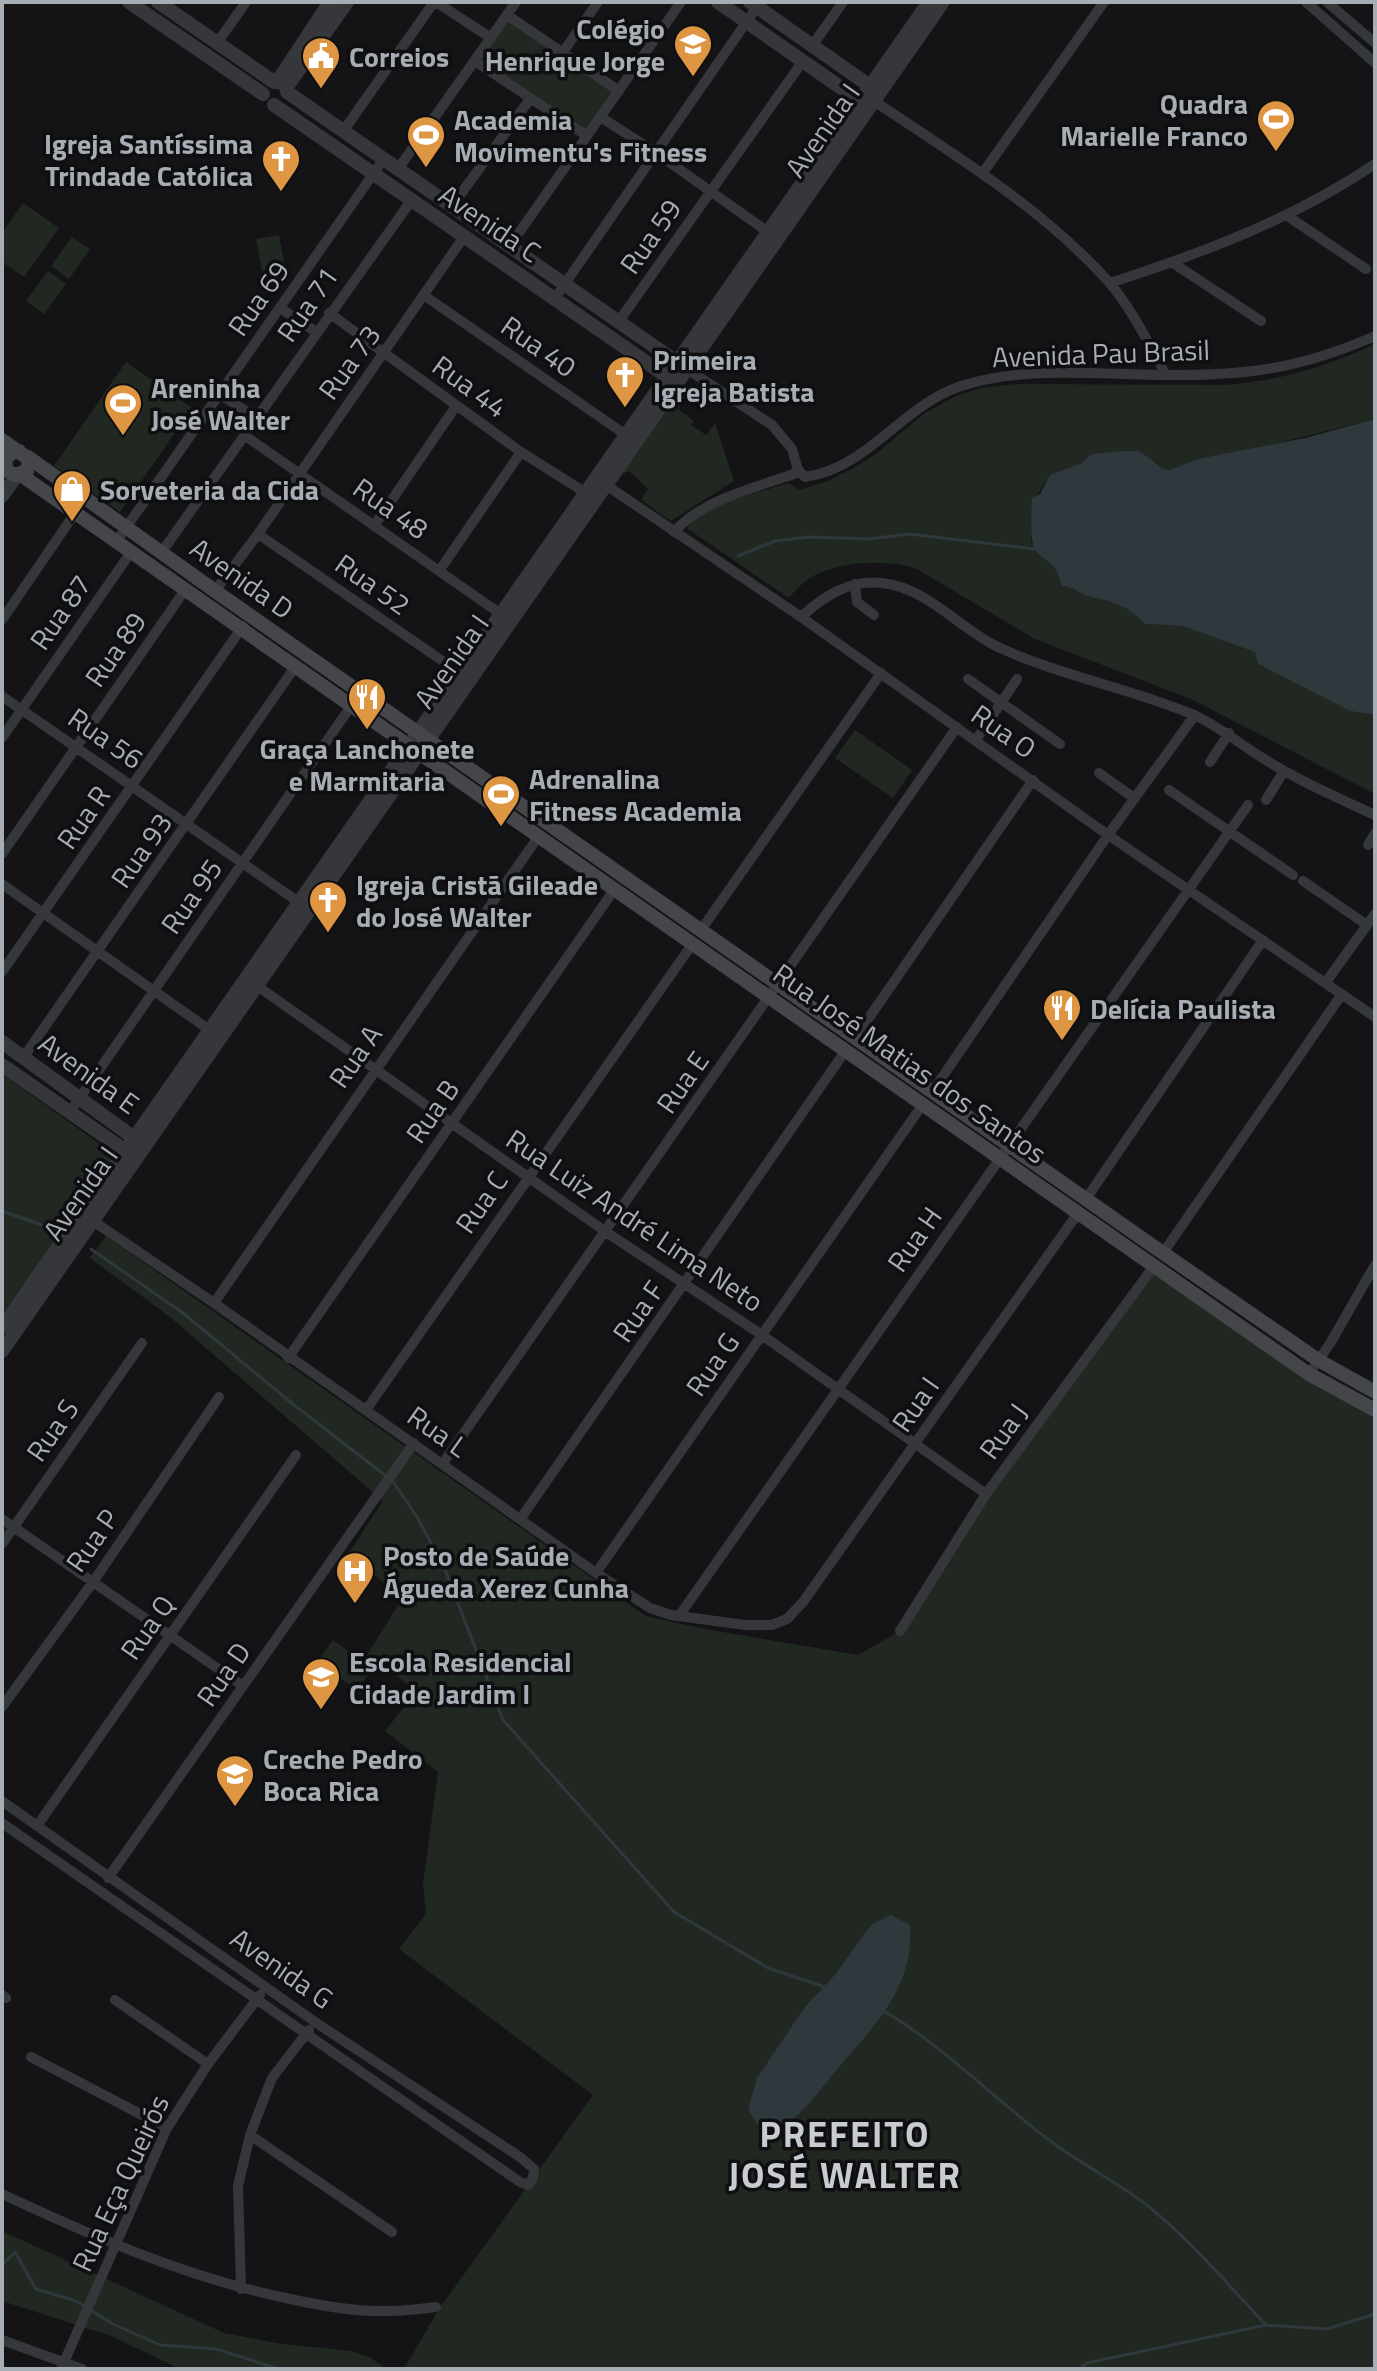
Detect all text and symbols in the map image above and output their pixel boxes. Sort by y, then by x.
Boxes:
place label: Colégio Henrique Jorge [485,7,665,82]
school or university icon: Colégio Henrique Jorge [672,23,714,78]
public building icon: Correios [300,35,342,90]
place label: Correios [349,35,449,78]
street label: Avenida I [774,74,870,186]
place label: Quadra Marielle Franco [1060,82,1248,157]
place label: Academia Movimentu's Fitness [454,98,707,173]
sports icon: Quadra Marielle Franco [1255,98,1297,153]
sports icon: Academia Movimentu's Fitness [405,114,447,169]
place label: Igreja Santíssima Trindade Católica [44,122,253,197]
church icon: Igreja Santíssima Trindade Católica [260,138,302,193]
street label: Avenida C [430,173,550,273]
street label: Rua 59 [608,189,692,283]
street label: Rua 69 [216,251,300,345]
street label: Rua 71 [265,257,349,351]
street label: Rua 40 [492,304,586,388]
street label: Rua 73 [307,316,391,408]
street label: Avenida Pau Brasil [991,328,1211,378]
place label: Primeira Igreja Batista [653,338,815,413]
street label: Rua 44 [424,344,516,428]
church icon: Primeira Igreja Batista [604,354,646,409]
place label: Areninha José Walter [151,366,290,441]
sports icon: Areninha José Walter [102,382,144,437]
street label: Rua 48 [344,466,438,550]
shop icon: Sorveteria da Cida [51,468,93,523]
place label: Sorveteria da Cida [100,468,319,511]
street label: Avenida D [181,527,303,629]
street label: Rua 52 [326,542,420,626]
street label: Rua 87 [18,565,102,659]
street label: Rua 89 [73,602,157,696]
street label: Avenida I [403,605,499,717]
restaurant icon: Graça Lanchonete e Marmitaria [346,676,388,731]
street label: Rua O [963,693,1045,769]
street label: Rua 56 [59,696,153,780]
place label: Graça Lanchonete e Marmitaria [260,727,474,802]
place label: Adrenalina Fitness Academia [529,757,742,832]
sports icon: Adrenalina Fitness Academia [480,773,522,828]
street label: Rua R [45,776,121,858]
street label: Rua 93 [99,803,183,897]
street label: Rua 95 [149,849,233,943]
place label: Igreja Cristã Gileade do José Walter [356,863,598,938]
church icon: Igreja Cristã Gileade do José Walter [307,879,349,934]
street label: Rua José Matias dos Santos [764,952,1056,1174]
restaurant icon: Delícia Paulista [1041,987,1083,1042]
place label: Delícia Paulista [1090,987,1276,1030]
street label: Rua A [318,1015,393,1097]
street label: Avenida E [30,1022,148,1124]
street label: Rua E [645,1042,719,1122]
street label: Rua B [394,1070,470,1152]
street label: Rua Luiz André Lima Neto [498,1118,772,1322]
street label: Avenida I [32,1137,128,1249]
street label: Rua C [444,1162,518,1242]
street label: Rua H [876,1198,952,1280]
street label: Rua F [601,1271,675,1351]
street label: Rua G [674,1323,750,1405]
street label: Rua I [880,1367,950,1441]
street label: Rua S [15,1390,89,1470]
street label: Rua J [968,1394,1038,1468]
street label: Rua L [399,1395,478,1468]
street label: Rua P [55,1499,129,1581]
place label: Posto de Saúde Águeda Xerez Cunha [383,1534,629,1609]
hospital icon: Posto de Saúde Águeda Xerez Cunha [334,1550,376,1605]
street label: Rua Q [109,1586,185,1668]
street label: Rua D [185,1633,261,1715]
place label: Escola Residencial Cidade Jardim I [349,1640,572,1715]
school or university icon: Escola Residencial Cidade Jardim I [300,1656,342,1711]
place label: Creche Pedro Boca Rica [263,1737,423,1812]
school or university icon: Creche Pedro Boca Rica [214,1753,256,1808]
street label: Avenida G [222,1917,342,2019]
street label: Rua Eça Queirós [60,2088,180,2278]
district label: PREFEITO JOSÉ WALTER [728,2106,962,2202]

